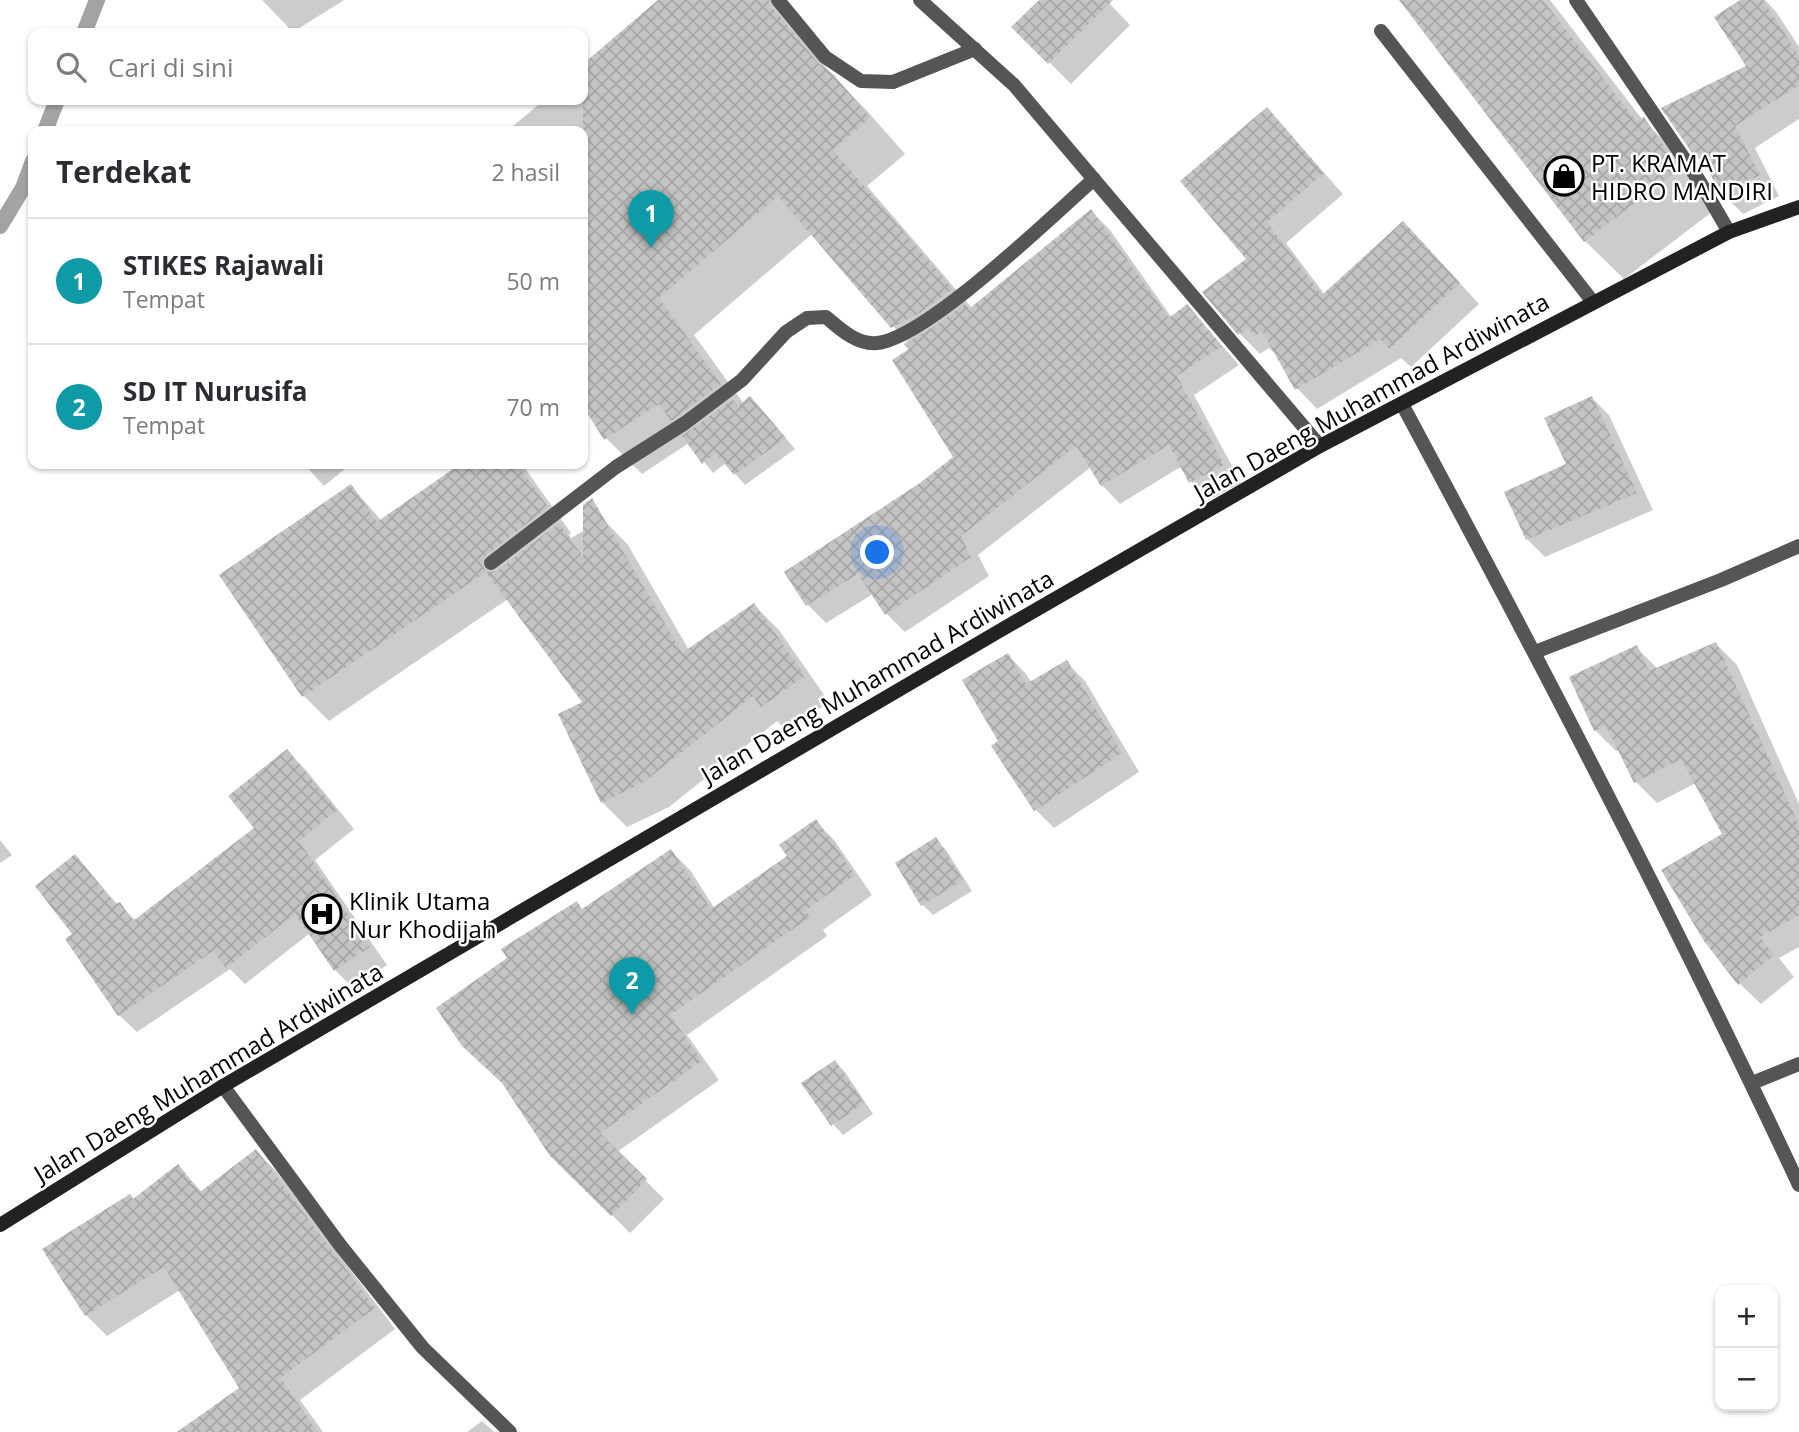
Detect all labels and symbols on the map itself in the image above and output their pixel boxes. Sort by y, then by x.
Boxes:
place label: PT. KRAMAT HIDRO MANDIRI [1591,146,1773,207]
shop icon: PT. KRAMAT HIDRO MANDIRI [1543,155,1585,197]
pin: 1 [628,190,674,248]
street label: Jalan Daeng Muhammad Ardiwinata [1186,284,1555,509]
your location [860,535,894,569]
street label: Jalan Daeng Muhammad Ardiwinata [693,561,1059,792]
place label: Klinik Utama Nur Khodijah [349,884,497,945]
hospital icon: Klinik Utama Nur Khodijah [301,893,343,935]
street label: Jalan Daeng Muhammad Ardiwinata [26,954,389,1191]
pin: 2 [609,957,655,1015]

